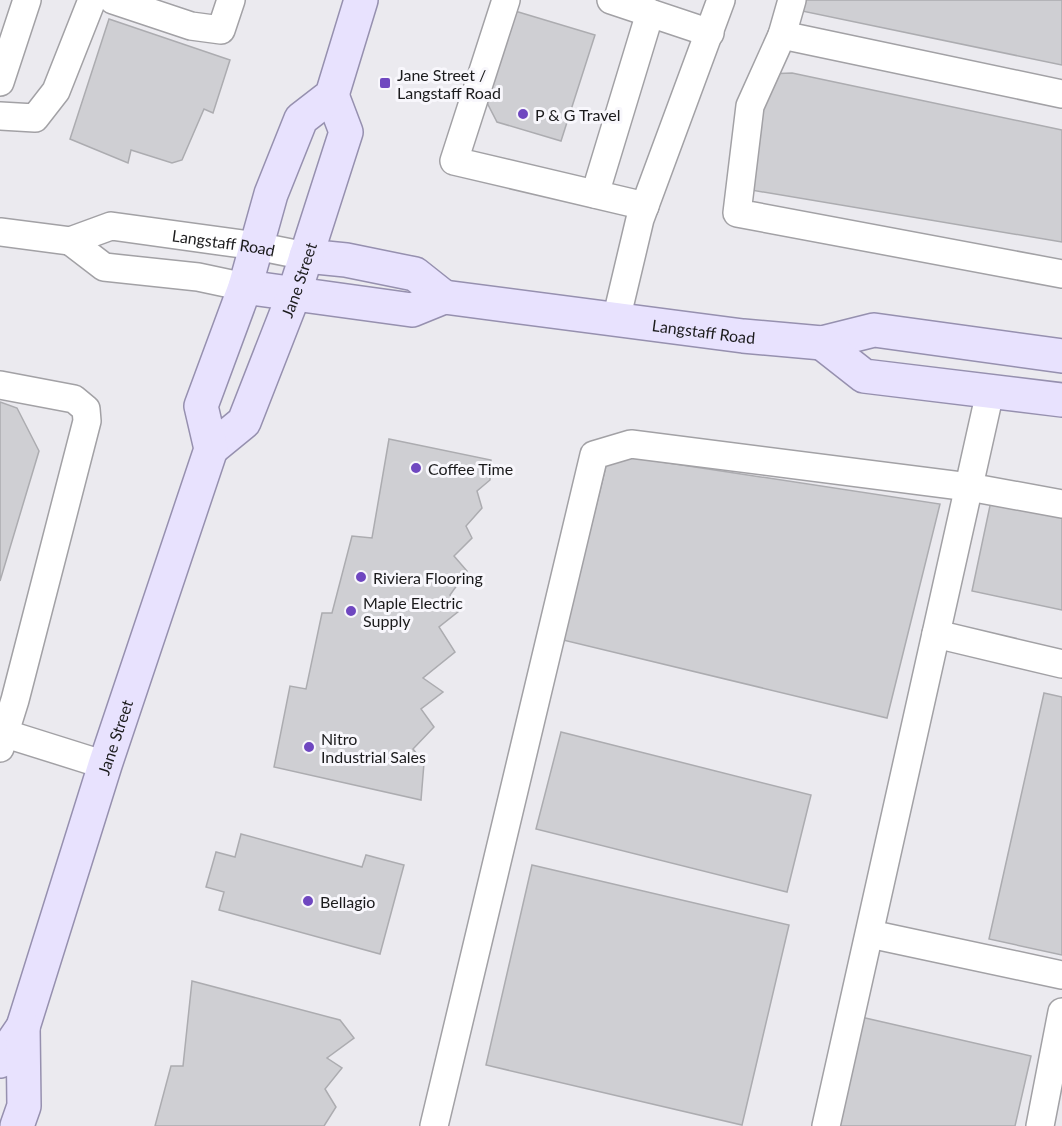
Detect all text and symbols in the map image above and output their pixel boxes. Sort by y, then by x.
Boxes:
place label: Jane Street / Langstaff Road [397,65,501,102]
marker: Jane Street / Langstaff Road [378,76,392,90]
place label: P & G Travel [535,105,620,124]
marker: P & G Travel [516,107,530,121]
street label: Langstaff Road [171,225,277,259]
street label: Jane Street [276,239,320,320]
street label: Langstaff Road [651,315,756,347]
place label: Coffee Time [428,459,513,478]
marker: Coffee Time [409,461,423,475]
place label: Riviera Flooring [373,568,483,587]
marker: Riviera Flooring [354,570,368,584]
place label: Maple Electric Supply [363,593,463,630]
marker: Maple Electric Supply [344,604,358,618]
street label: Jane Street [93,697,136,777]
place label: Nitro Industrial Sales [321,729,426,766]
marker: Nitro Industrial Sales [302,740,316,754]
place label: Bellagio [320,892,375,911]
marker: Bellagio [301,894,315,908]

